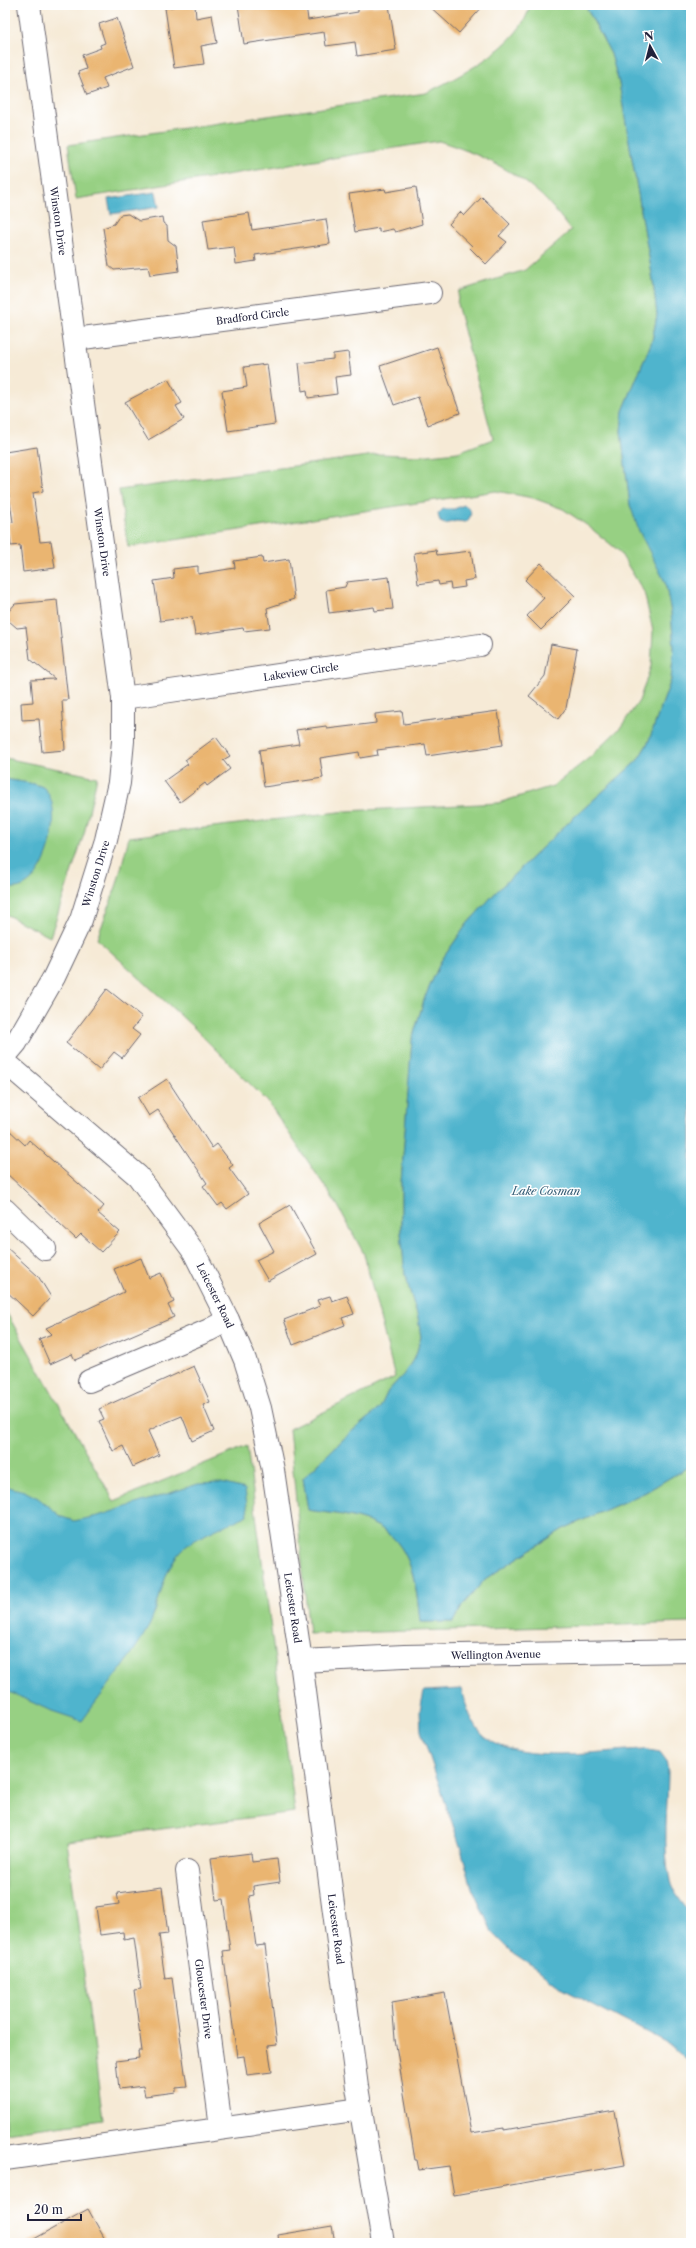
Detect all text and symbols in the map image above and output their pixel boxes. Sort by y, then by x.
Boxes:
north arrow [630,26,670,66]
text: N [643,28,655,44]
street label: Winston Drive [47,185,69,257]
street label: Bradford Circle [215,305,290,327]
street label: Winston Drive [91,506,113,578]
street label: Lakeview Circle [263,660,340,684]
street label: Winston Drive [79,838,112,909]
water label: Lake Cosman [511,1184,580,1198]
street label: Leicester Road [194,1261,237,1330]
street label: Leicester Road [282,1572,305,1644]
street label: Wellington Avenue [450,1647,541,1662]
street label: Leicester Road [325,1893,347,1965]
street label: Gloucester Drive [192,1958,216,2040]
scale bar [28,2196,81,2222]
text: 20 m [34,2202,63,2217]

